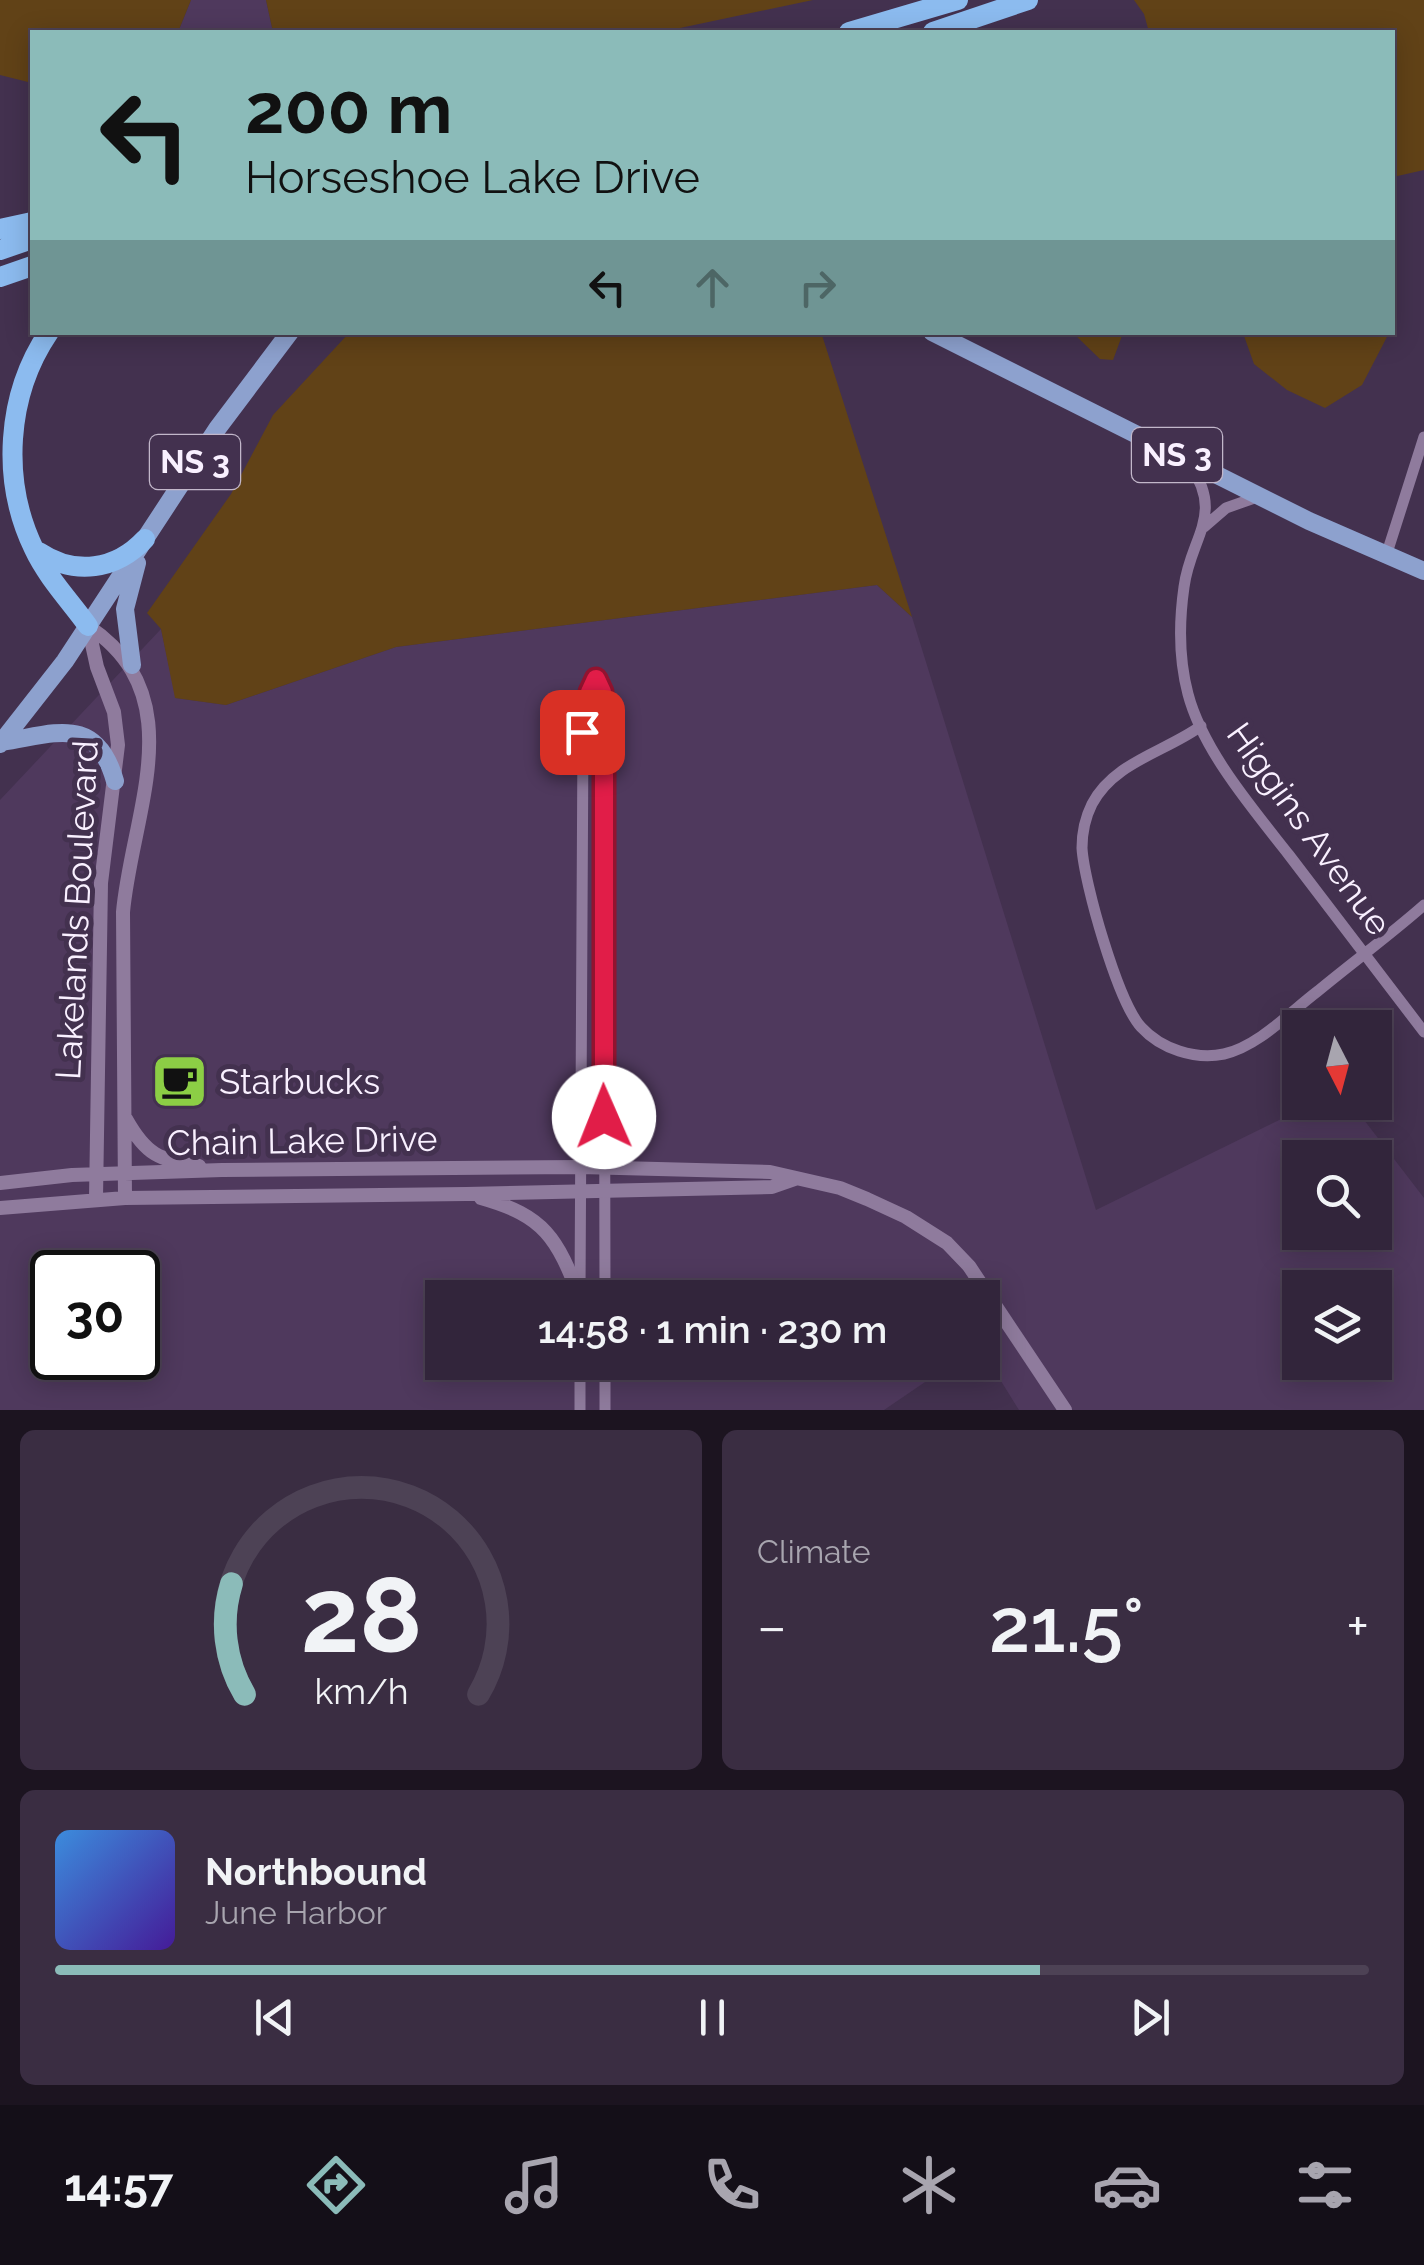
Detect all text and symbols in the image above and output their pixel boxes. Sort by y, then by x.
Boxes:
text: 200 m [245,67,452,149]
icon: left [80,70,210,200]
text: Horseshoe Lake Drive [245,151,700,204]
icon: left [580,260,635,315]
icon: ahead [685,260,740,315]
icon: right [790,260,845,315]
road number: NS 3 [1132,428,1222,482]
road number: NS 3 [150,435,240,489]
pin [540,690,625,775]
icon: arrive [555,705,610,760]
street label: Higgins Avenue [1219,715,1400,943]
street label: Lakelands Boulevard [47,739,106,1081]
north arrow [1282,1010,1392,1120]
map controls [1282,1010,1392,1380]
cafe icon: Starbucks [150,1052,210,1112]
place label: Starbucks [219,1061,380,1102]
position arrow [552,1065,656,1169]
street label: Chain Lake Drive [166,1118,438,1163]
button: search [1282,1140,1392,1250]
speed limit sign: 30 [30,1250,160,1380]
button: layers [1282,1270,1392,1380]
text: 14:58 · 1 min · 230 m [538,1307,887,1352]
text: Climate [757,1533,871,1570]
text: 28 [300,1554,422,1676]
text: 21.5° [989,1581,1144,1670]
text: − [757,1594,787,1659]
text: + [1346,1594,1369,1659]
text: km/h [314,1670,408,1712]
text: Northbound [205,1849,427,1894]
text: June Harbor [205,1894,387,1931]
icon: previous [247,1990,302,2045]
icon: pause [685,1990,740,2045]
icon: next [1123,1990,1178,2045]
icon: directions [301,2150,371,2220]
icon: music [499,2150,569,2220]
icon: phone [697,2150,767,2220]
icon: climate [894,2150,964,2220]
icon: car [1092,2150,1162,2220]
icon: filters [1290,2150,1360,2220]
text: 14:57 [64,2159,173,2212]

